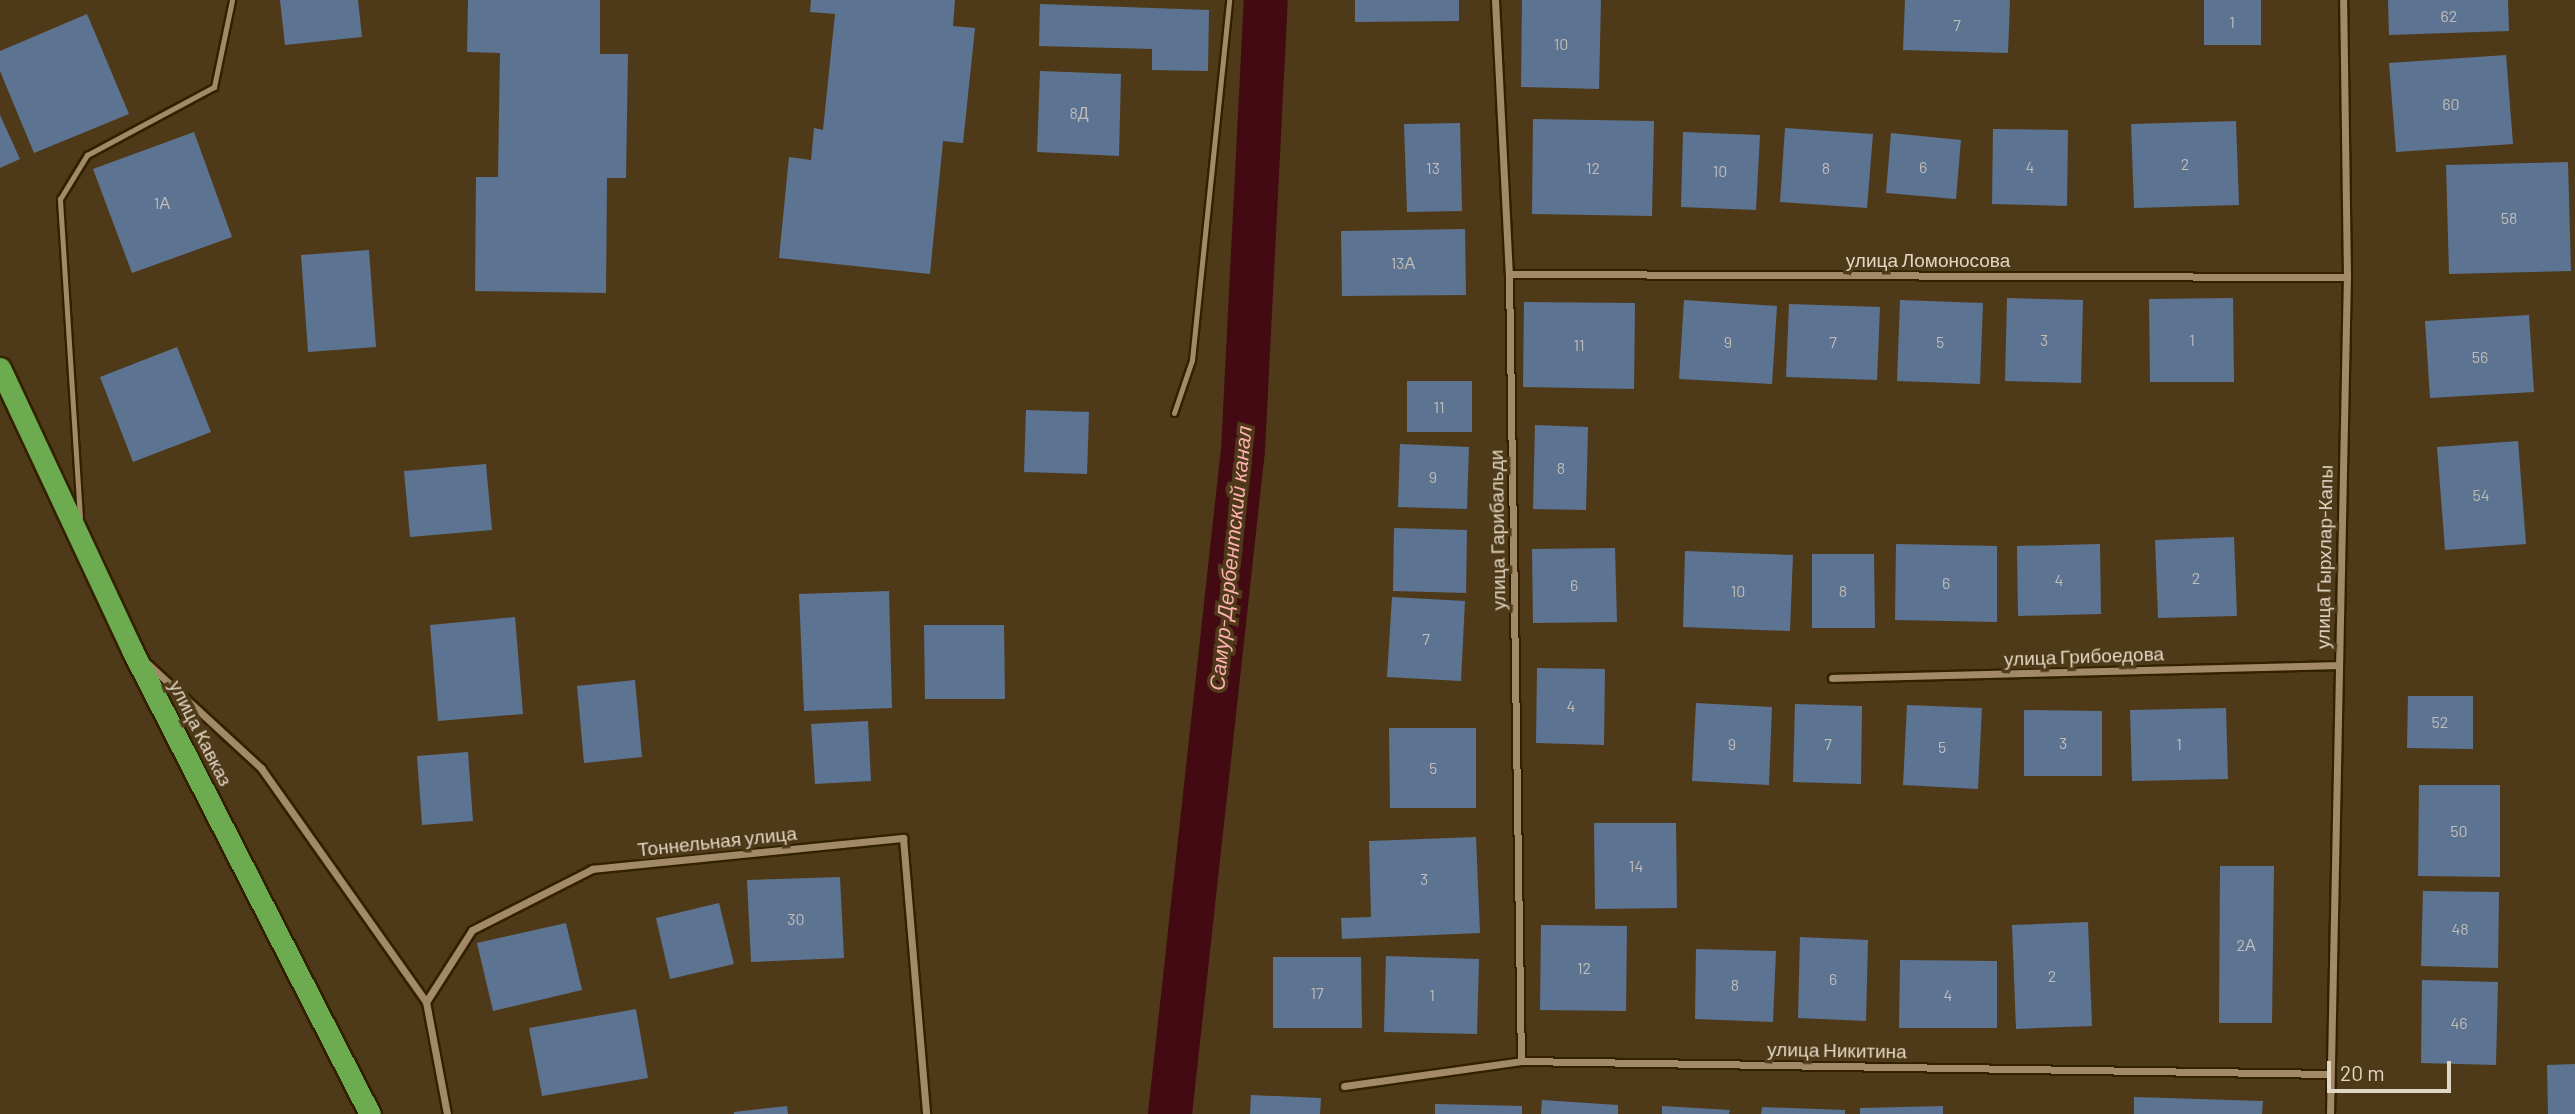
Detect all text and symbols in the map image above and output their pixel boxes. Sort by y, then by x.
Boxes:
house number: 62 [2441,6,2457,26]
house number: 1 [2229,12,2235,32]
house number: 7 [1953,15,1961,35]
house number: 10 [1554,34,1568,54]
house number: 60 [2442,94,2460,114]
house number: 8Д [1069,103,1089,123]
house number: 2 [2181,154,2189,174]
house number: 6 [1919,157,1927,177]
house number: 4 [2026,157,2034,177]
house number: 13 [1426,158,1440,178]
house number: 12 [1586,158,1600,178]
house number: 8 [1822,158,1830,178]
house number: 10 [1713,161,1727,181]
house number: 1А [154,193,170,213]
house number: 58 [2501,208,2517,228]
street label: улица Ломоносова [1846,249,2010,271]
house number: 13А [1391,253,1415,273]
house number: 3 [2040,330,2048,350]
house number: 1 [2189,330,2195,350]
house number: 9 [1724,332,1732,352]
house number: 7 [1829,332,1837,352]
house number: 5 [1936,332,1944,352]
house number: 11 [1573,335,1585,355]
house number: 56 [2472,347,2488,367]
house number: 11 [1433,397,1445,417]
water label: Самур-Дербентский канал [1204,424,1256,692]
street label: улица Гарибальди [1484,449,1510,611]
house number: 8 [1557,458,1565,478]
street label: улица Гырхлар-Капы [2311,465,2337,649]
house number: 9 [1429,467,1437,487]
house number: 54 [2472,485,2490,505]
house number: 2 [2192,568,2200,588]
house number: 4 [2055,570,2063,590]
house number: 6 [1942,573,1950,593]
house number: 6 [1570,575,1578,595]
house number: 10 [1731,581,1745,601]
house number: 8 [1839,581,1847,601]
house number: 7 [1422,629,1430,649]
street label: улица Грибоедова [2004,642,2164,670]
street label: улица Кавказ [165,676,237,790]
house number: 4 [1567,696,1575,716]
house number: 52 [2432,712,2448,732]
house number: 3 [2059,733,2067,753]
house number: 9 [1728,734,1736,754]
house number: 7 [1824,734,1832,754]
house number: 1 [2176,734,2182,754]
house number: 5 [1938,737,1946,757]
house number: 5 [1429,758,1437,778]
street label: Тоннельная улица [636,821,798,861]
house number: 50 [2450,821,2468,841]
house number: 14 [1629,856,1643,876]
house number: 3 [1420,869,1428,889]
house number: 30 [787,909,805,929]
house number: 48 [2451,919,2469,939]
house number: 2А [2236,935,2256,955]
house number: 12 [1577,958,1591,978]
house number: 2 [2048,966,2056,986]
house number: 6 [1829,969,1837,989]
house number: 8 [1731,975,1739,995]
house number: 17 [1310,983,1324,1003]
house number: 1 [1429,985,1435,1005]
house number: 4 [1944,985,1952,1005]
house number: 46 [2450,1013,2468,1033]
street label: улица Никитина [1767,1037,1907,1063]
scale bar [2330,1048,2454,1092]
text: 20 m [2340,1060,2385,1085]

